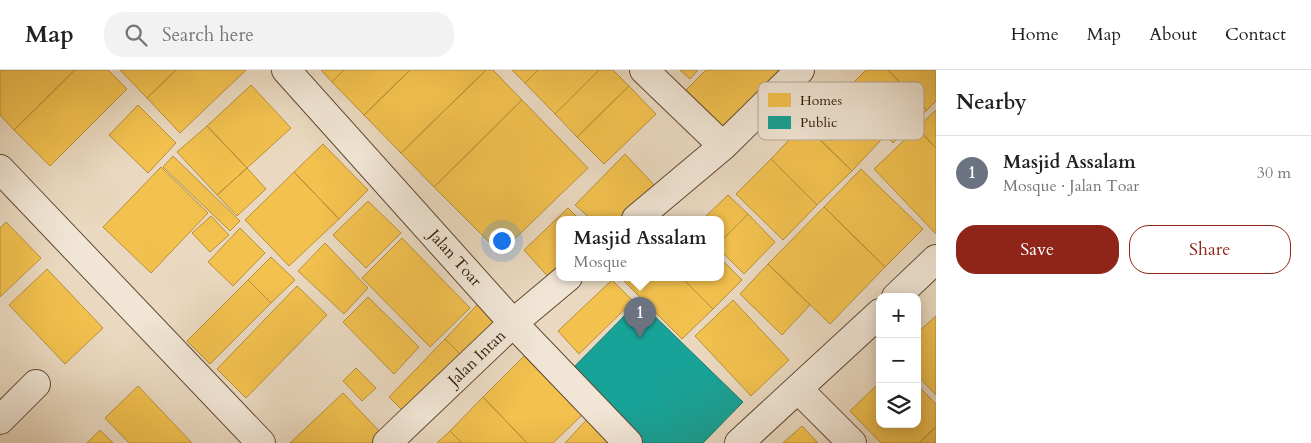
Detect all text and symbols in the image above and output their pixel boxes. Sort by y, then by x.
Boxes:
search box [104,12,454,57]
text: Map [25,18,74,51]
icon: search [122,21,150,49]
text: Search here [162,22,254,48]
text: Home [1011,22,1059,47]
text: Map [1087,22,1121,47]
text: About [1149,22,1197,47]
text: Contact [1225,22,1286,47]
legend [758,82,924,140]
text: Nearby [956,88,1027,117]
text: Homes [800,91,842,110]
text: Public [800,113,837,132]
text: Masjid Assalam [1003,149,1136,175]
text: 1 [968,162,976,184]
text: 30 m [1257,162,1291,184]
text: Mosque · Jalan Toar [1003,175,1139,197]
popup [556,216,724,281]
street label: Jalan Toar [422,223,487,291]
text: Masjid Assalam [574,225,706,251]
button: Save [956,225,1119,274]
button: Share [1129,225,1291,274]
your location [489,228,515,254]
text: Mosque [574,251,627,273]
map controls [876,293,921,428]
button: + [876,293,921,338]
pin: 1 [624,297,656,338]
street label: Jalan Intan [442,325,511,392]
button: − [876,338,921,383]
button: layers [876,383,921,428]

